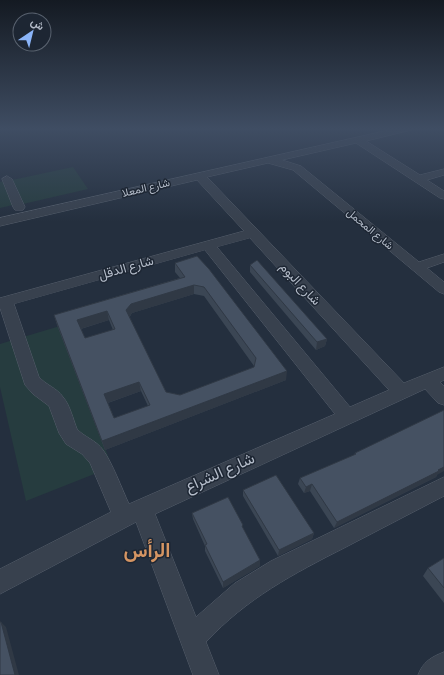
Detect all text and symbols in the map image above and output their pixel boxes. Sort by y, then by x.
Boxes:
north arrow [12,12,52,52]
text: ش [28,15,47,33]
street label: شارع المعلا [121,176,172,201]
street label: شارع المحمل [343,206,396,253]
street label: شارع الدقل [97,253,156,284]
street label: شارع البوم [275,259,324,310]
street label: شارع الشراع [182,449,258,498]
district label: الرأس [124,539,170,563]

